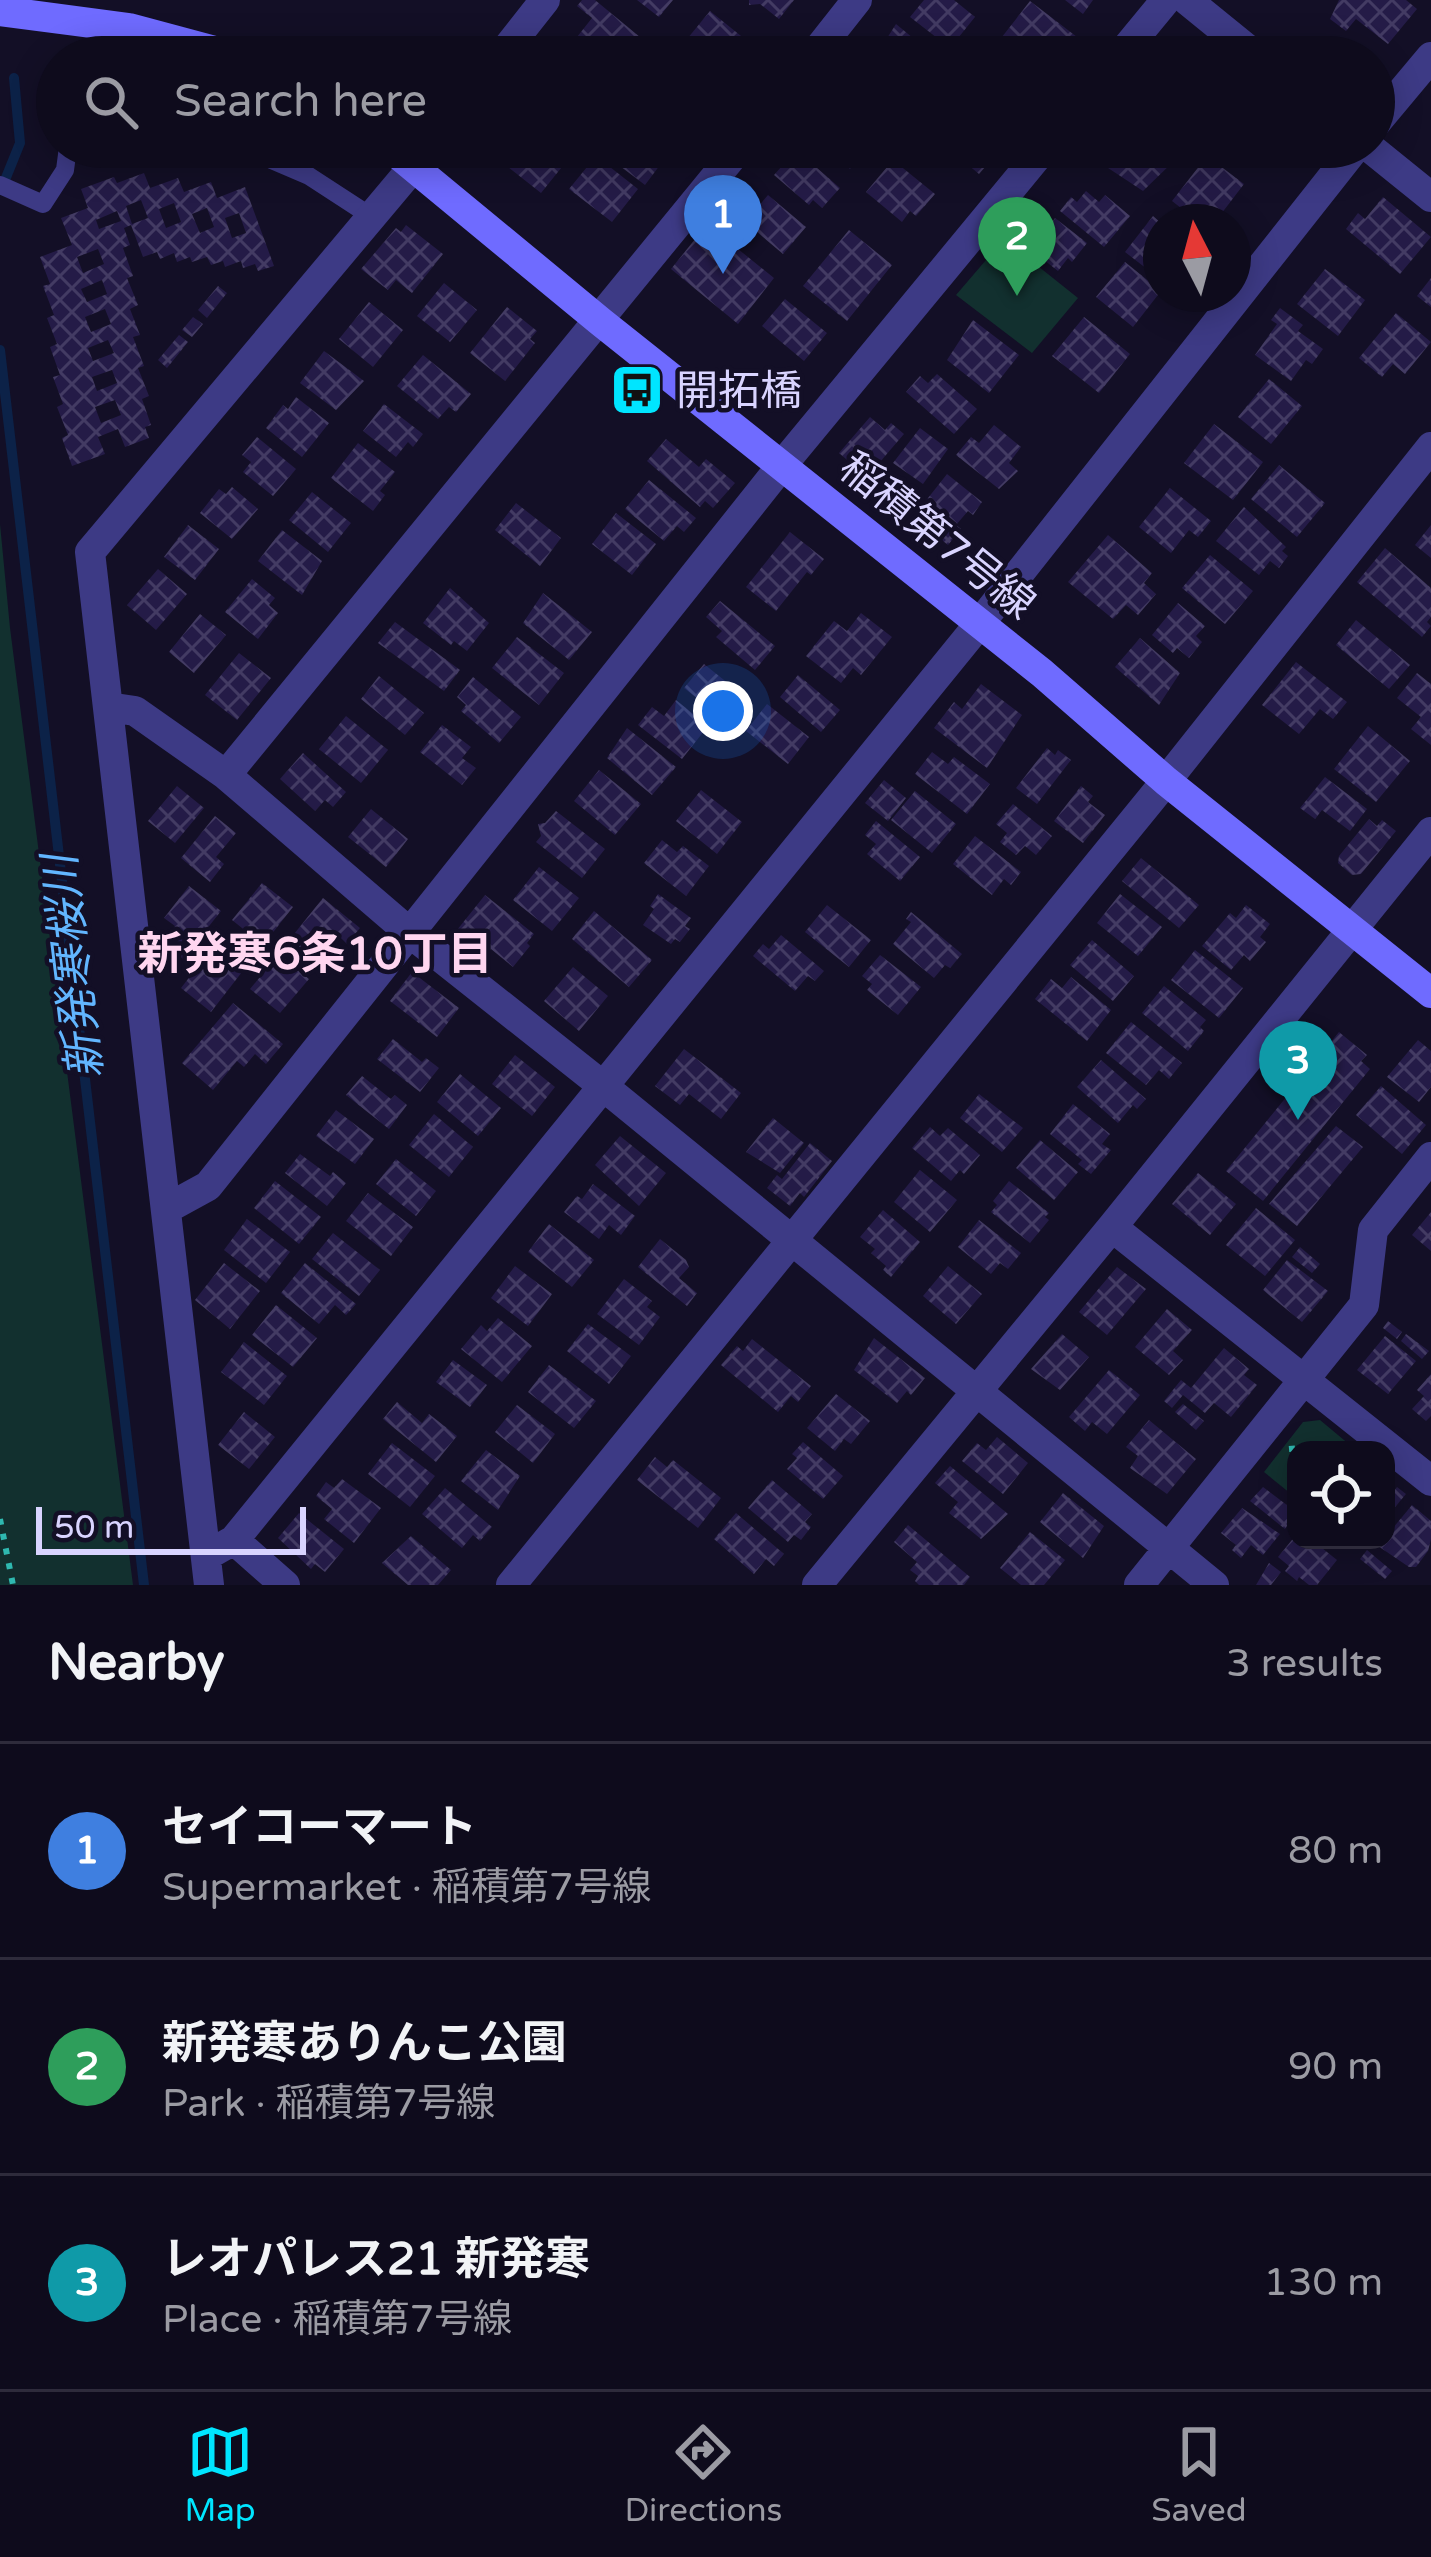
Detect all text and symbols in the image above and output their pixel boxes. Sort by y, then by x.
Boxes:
search box [36,36,1395,168]
icon: search [78,69,144,135]
text: Search here [174,75,427,129]
pin: 1 [684,175,762,274]
pin: 2 [978,197,1056,296]
north arrow [1143,204,1251,312]
bus stop icon: 開拓橋 [609,362,665,418]
place label: 開拓橋 [676,366,802,417]
street label: 稲積第7号線 [829,442,1045,630]
your location [693,681,753,741]
water label: 新発寒桜川 [33,848,114,1082]
district label: 新発寒6条10丁目 [138,928,492,982]
pin: 3 [1259,1021,1337,1120]
map controls [1287,1441,1395,1549]
button: locate [1287,1441,1395,1549]
scale bar [36,1501,306,1554]
text: 50 m [54,1508,134,1547]
text: Nearby [48,1632,225,1694]
text: 3 results [1226,1640,1383,1687]
text: セイコーマート [162,1801,477,1855]
text: 1 [75,1827,99,1874]
text: 80 m [1288,1827,1383,1874]
text: Supermarket · 稲積第7号線 [162,1864,652,1911]
text: 新発寒ありんこ公園 [162,2017,567,2071]
text: 2 [75,2043,99,2090]
text: 90 m [1288,2043,1383,2090]
text: Park · 稲積第7号線 [162,2080,495,2127]
text: レオパレス21 新発寒 [162,2233,590,2287]
text: 3 [75,2259,99,2306]
text: 130 m [1264,2259,1383,2306]
text: Place · 稲積第7号線 [162,2296,512,2343]
tab: Map [184,2419,256,2530]
tab: Directions [624,2419,782,2530]
tab: Saved [1151,2419,1247,2530]

